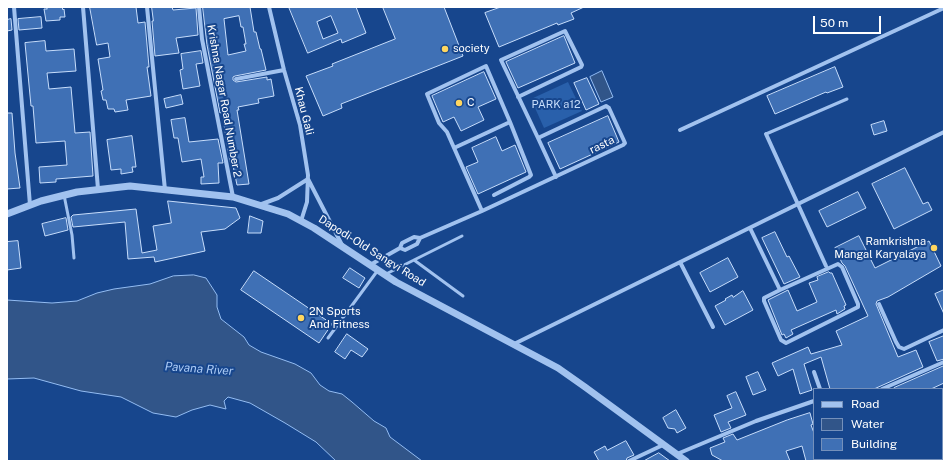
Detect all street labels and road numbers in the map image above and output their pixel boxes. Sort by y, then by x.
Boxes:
street label: Krishna Nagar Road Number 2 [204,24,244,178]
street label: Khau Gali [292,86,316,136]
street label: rasta [587,133,617,157]
street label: Dapodi-Old Sangvi Road [316,213,428,289]

